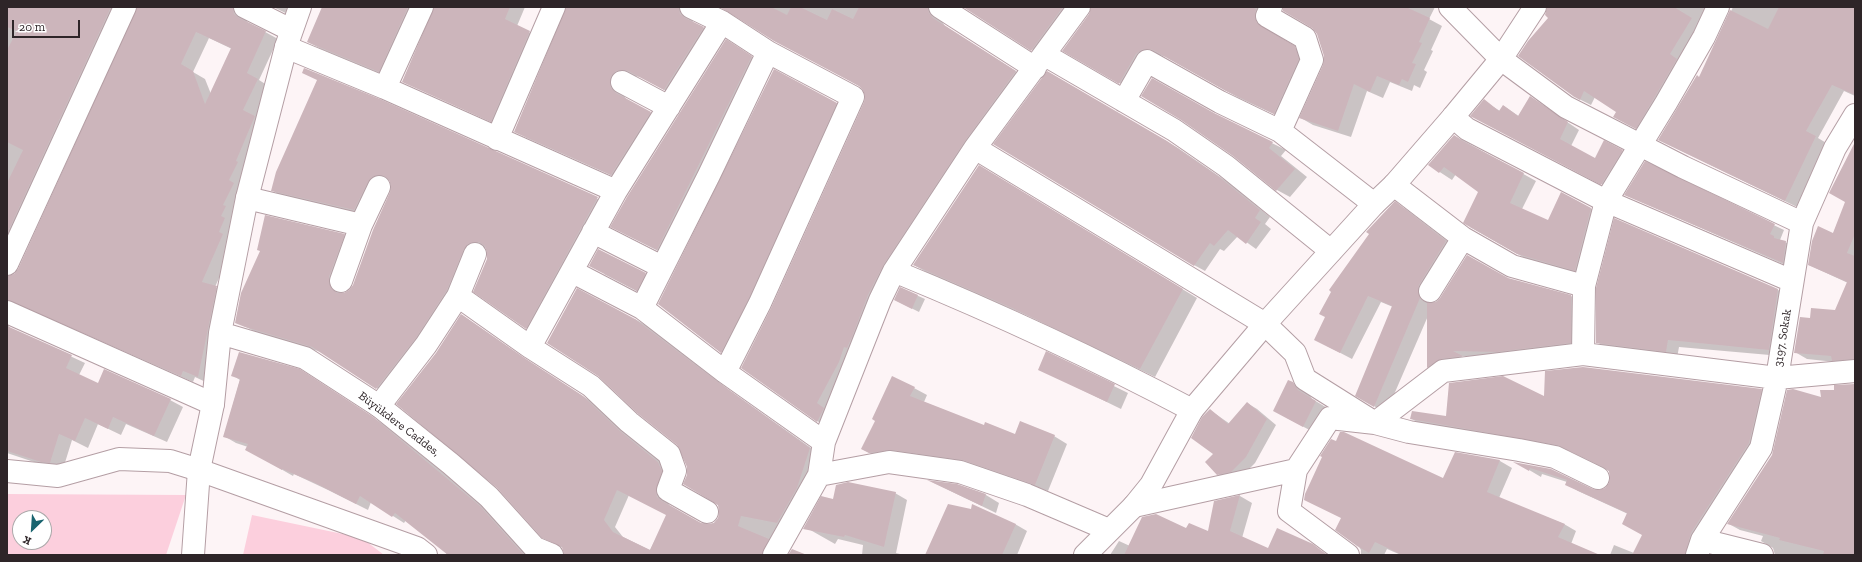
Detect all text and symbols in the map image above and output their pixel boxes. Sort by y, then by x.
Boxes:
scale bar [14,12,82,38]
text: 20 m [19,20,45,34]
street label: 3197. Sokak [1771,308,1795,368]
street label: Büyükdere Caddes, [355,389,443,459]
north arrow [12,510,52,550]
text: K [21,533,33,548]

